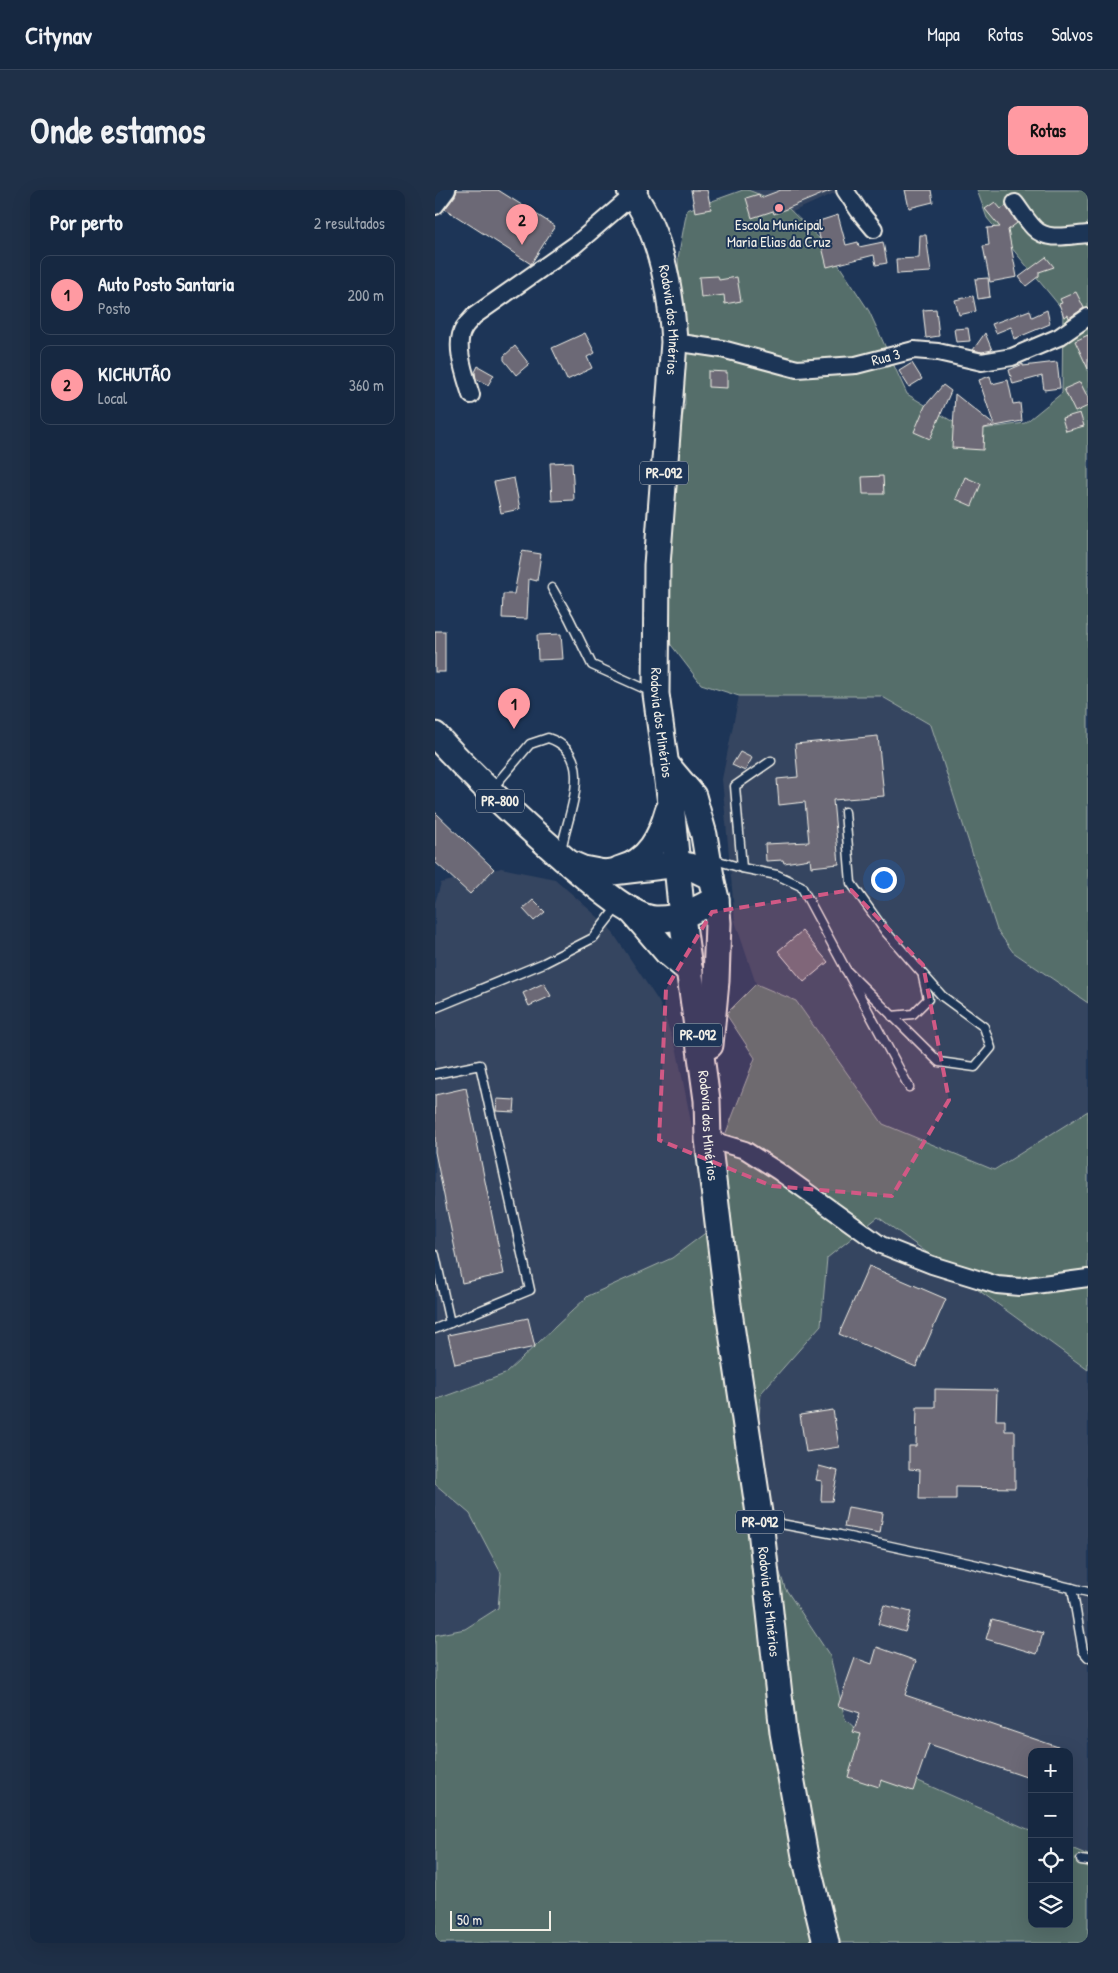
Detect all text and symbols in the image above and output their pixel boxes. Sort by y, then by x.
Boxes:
text: Citynav [25,19,92,51]
text: Mapa [927,22,960,47]
text: Rotas [988,22,1024,47]
text: Salvos [1052,22,1093,47]
button: Rotas [1008,106,1088,155]
text: Onde estamos [30,107,205,154]
marker: Escola Municipal Maria Elias da Cruz [773,202,785,214]
pin: 2 [506,204,538,245]
text: Por perto [50,208,123,237]
text: 2 resultados [314,212,385,234]
place label: Escola Municipal Maria Elias da Cruz [727,214,832,252]
street label: Rodovia dos Minérios [654,263,685,376]
text: Auto Posto Santaria [98,271,234,297]
text: 1 [64,284,70,306]
text: 200 m [348,284,384,306]
text: Posto [98,297,130,319]
street label: Rua 3 [869,343,903,371]
text: KICHUTÃO [98,361,171,387]
text: 2 [63,374,71,396]
text: 360 m [349,374,384,396]
text: Local [98,387,127,409]
road number: PR-092 [640,462,688,484]
street label: Rodovia dos Minérios [646,668,678,779]
pin: 1 [498,688,530,729]
road number: PR-800 [476,790,524,812]
your location [871,867,897,893]
road number: PR-092 [674,1024,722,1046]
street label: Rodovia dos Minérios [693,1069,724,1182]
road number: PR-092 [736,1510,784,1534]
street label: Rodovia dos Minérios [753,1545,786,1658]
map controls [1028,1748,1073,1928]
button: + [1028,1748,1073,1793]
button: − [1028,1793,1073,1838]
button: locate [1028,1838,1073,1883]
button: layers [1028,1883,1073,1928]
scale bar [450,1908,551,1931]
text: 50 m [457,1910,482,1929]

